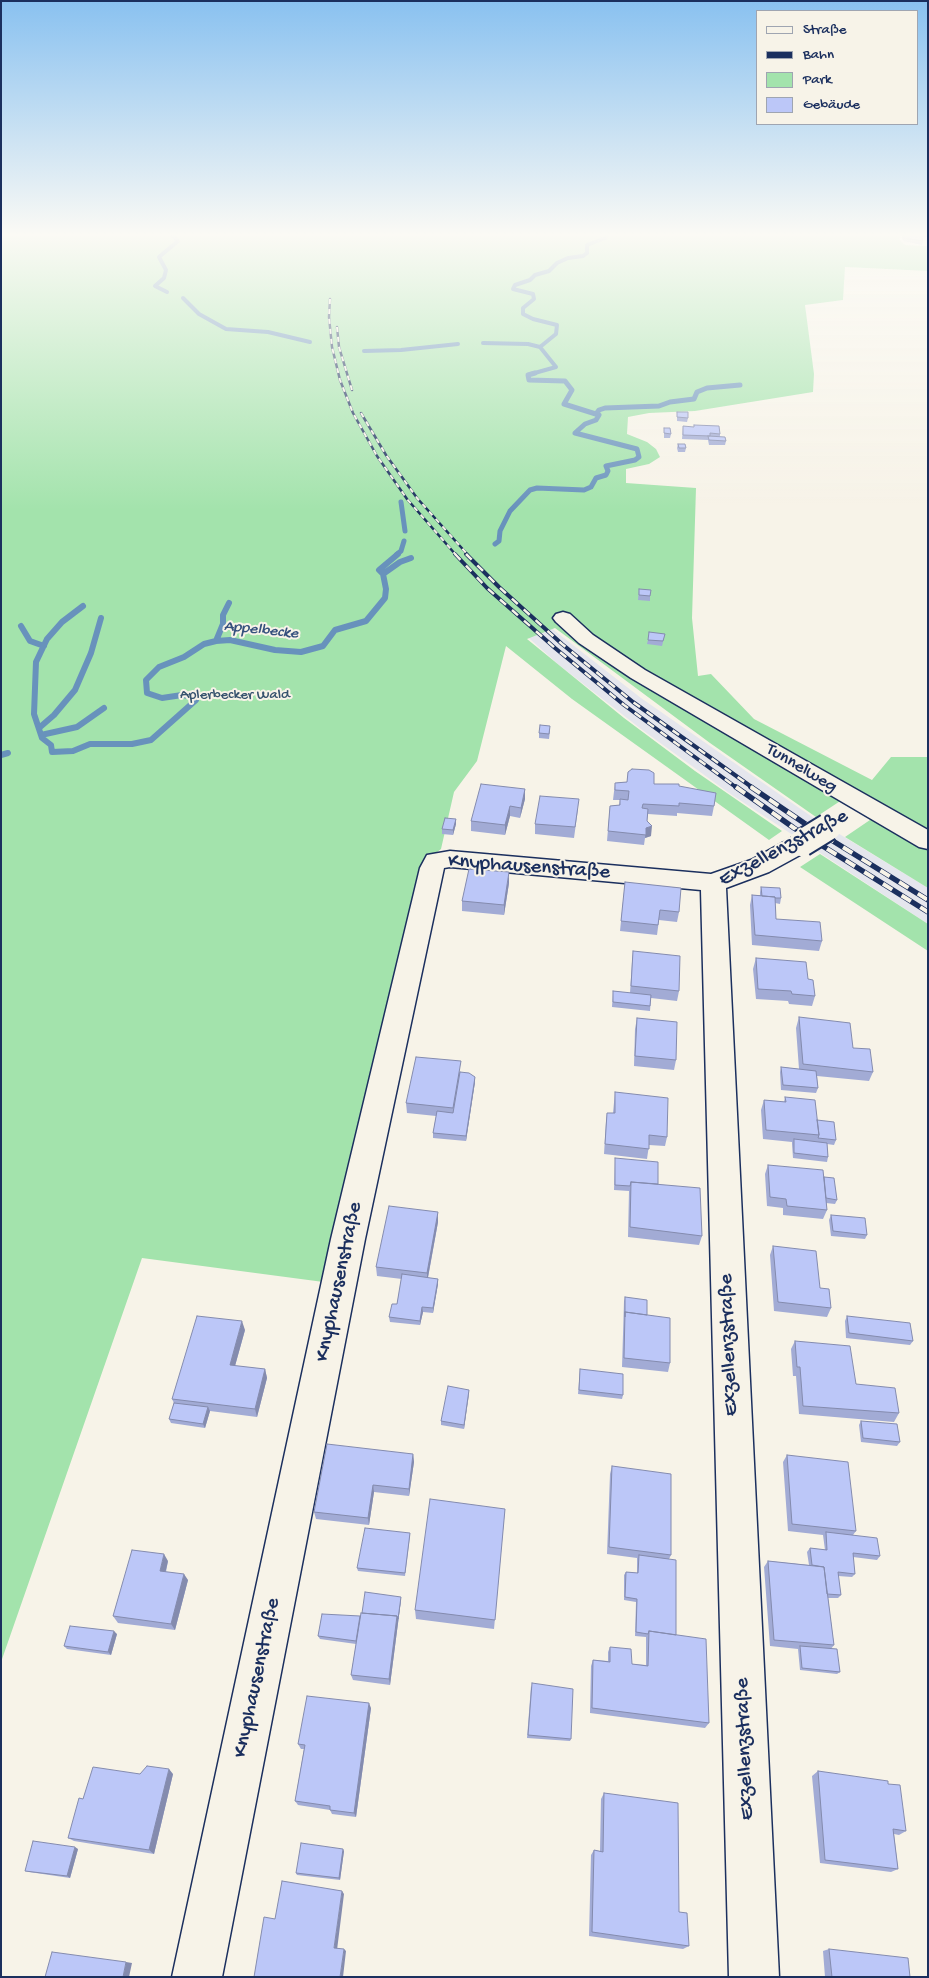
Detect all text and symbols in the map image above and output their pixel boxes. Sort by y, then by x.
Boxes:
legend [756,10,919,125]
text: Straße [803,21,847,39]
text: Bahn [803,46,834,64]
text: Park [803,71,832,89]
text: Gebäude [803,96,860,114]
water label: Appelbecke [223,618,299,644]
park label: Aplerbecker Wald [180,687,290,705]
street label: Tunnelweg [761,739,841,799]
street label: Exzellenzstraße [715,804,853,894]
street label: Knyphausenstraße [447,850,611,886]
street label: Knyphausenstraße [311,1200,369,1364]
street label: Exzellenzstraße [715,1273,745,1417]
street label: Knyphausenstraße [229,1596,287,1760]
street label: Exzellenzstraße [731,1677,761,1821]

